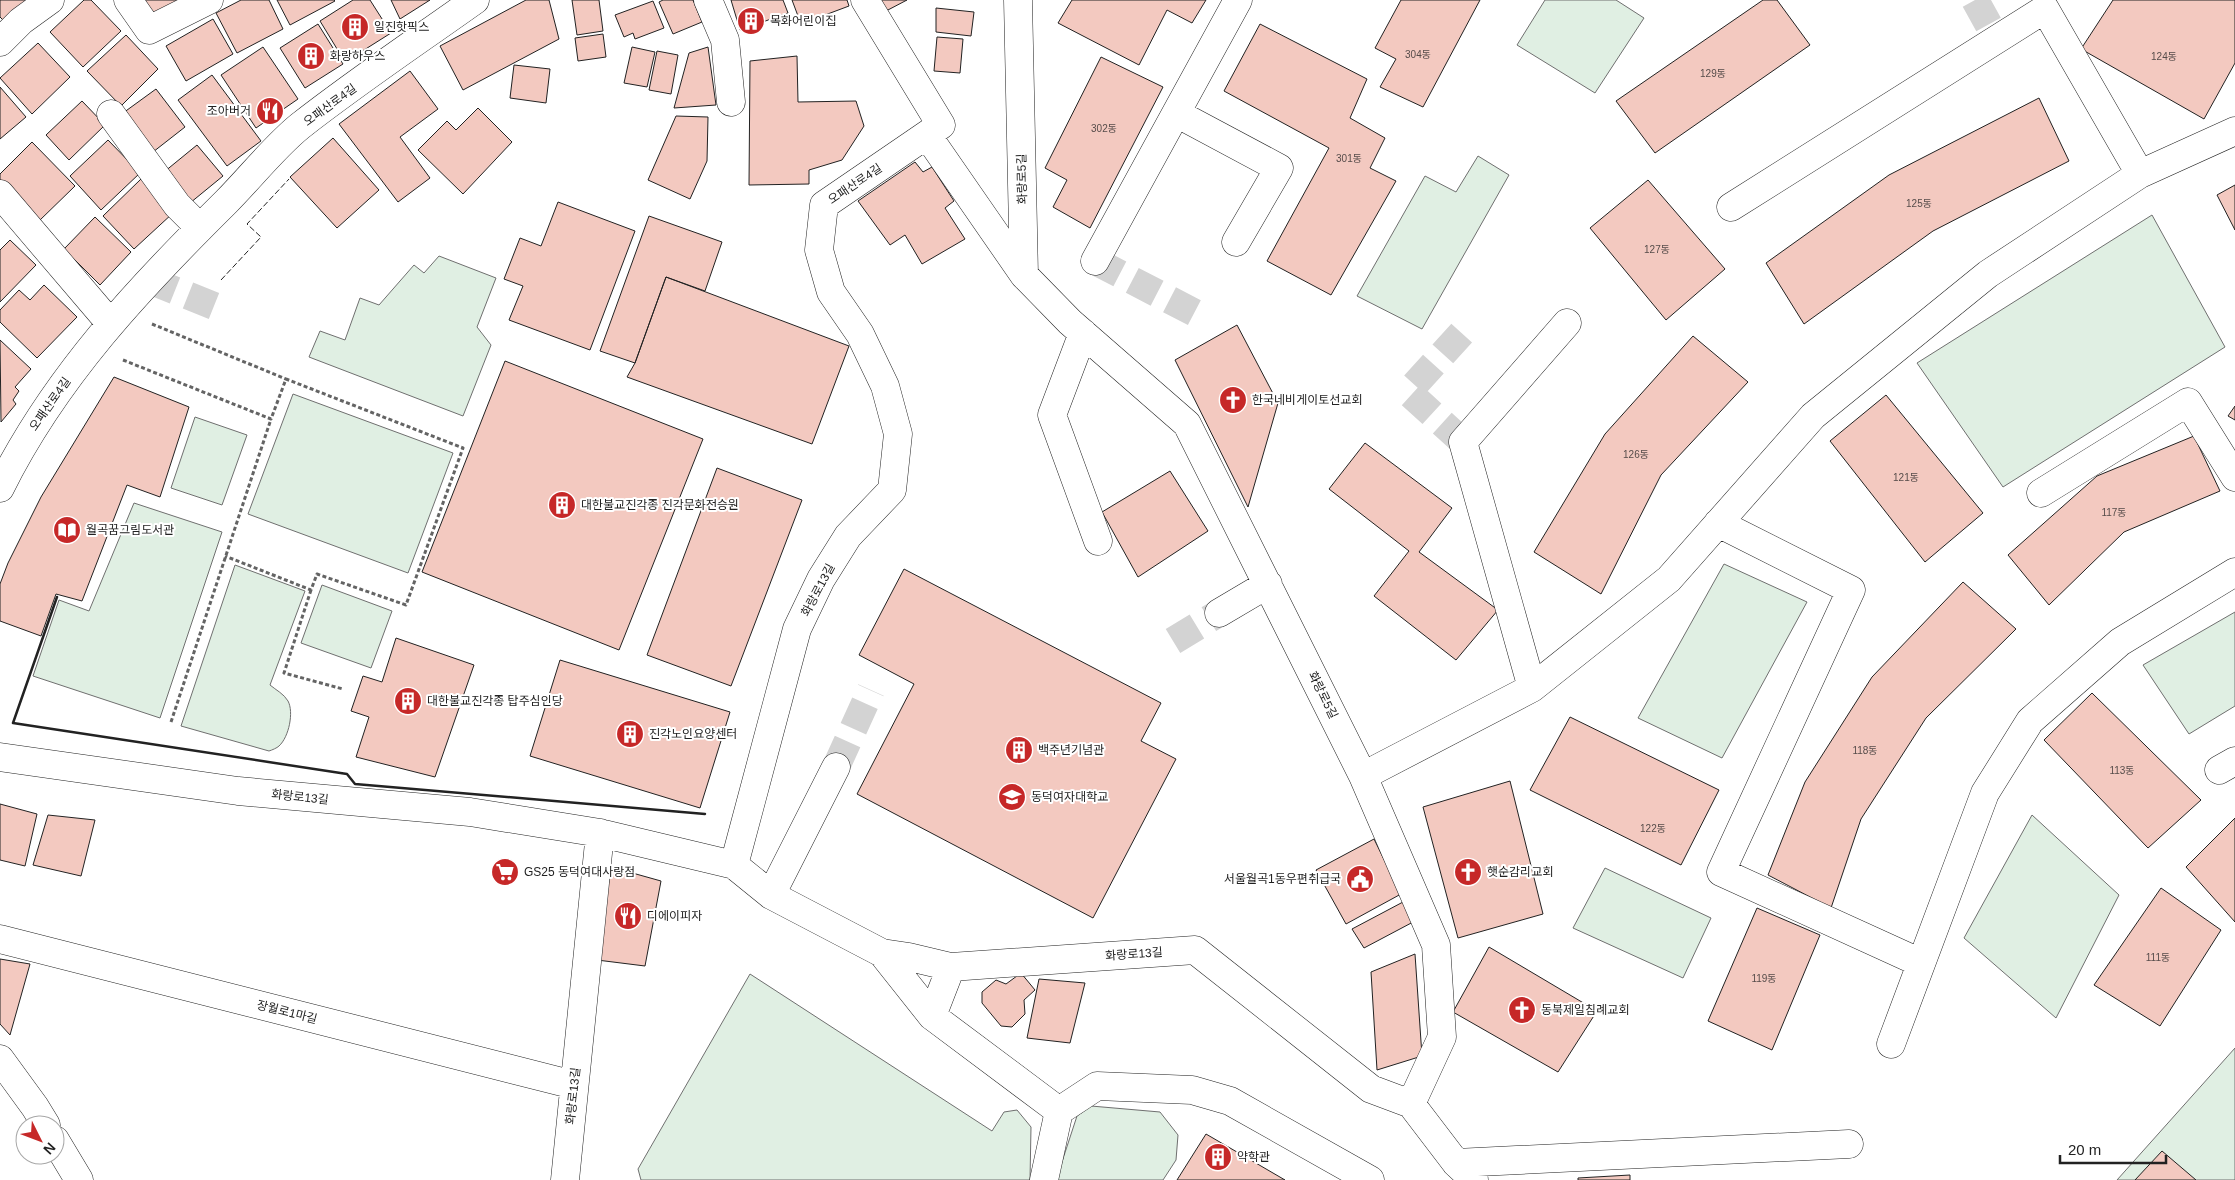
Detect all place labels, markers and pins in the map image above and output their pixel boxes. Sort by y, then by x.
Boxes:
building icon: 목화어린이집 [736,6,766,36]
building icon: 일진핫픽스 [340,12,370,42]
place label: 목화어린이집 [770,14,836,28]
place label: 일진핫픽스 [374,20,429,34]
building icon: 화랑하우스 [296,41,326,71]
place label: 화랑하우스 [330,49,385,63]
restaurant icon: 조아버거 [255,96,285,126]
place label: 조아버거 [207,104,251,118]
church icon: 한국네비게이토선교회 [1218,385,1248,415]
place label: 한국네비게이토선교회 [1252,393,1362,407]
building icon: 대한불교진각종 진각문화전승원 [547,490,577,520]
place label: 대한불교진각종 진각문화전승원 [581,498,739,512]
library icon: 월곡꿈그림도서관 [52,515,82,545]
place label: 월곡꿈그림도서관 [86,523,174,537]
building icon: 대한불교진각종 탑주심인당 [393,686,423,716]
place label: 대한불교진각종 탑주심인당 [427,694,563,708]
building icon: 진각노인요양센터 [615,719,645,749]
place label: 진각노인요양센터 [649,727,737,741]
building icon: 백주년기념관 [1004,735,1034,765]
place label: 백주년기념관 [1038,743,1104,757]
school or university icon: 동덕여자대학교 [997,782,1027,812]
place label: 동덕여자대학교 [1031,790,1108,804]
supermarket icon: GS25 동덕여대사랑점 [490,857,520,887]
church icon: 햇순감리교회 [1453,857,1483,887]
public building icon: 서울월곡1동우편취급국 [1345,864,1375,894]
place label: GS25 동덕여대사랑점 [524,865,635,879]
place label: 햇순감리교회 [1487,865,1553,879]
place label: 서울월곡1동우편취급국 [1224,872,1341,886]
restaurant icon: 디에이피자 [613,901,643,931]
place label: 디에이피자 [647,909,702,923]
church icon: 동북제일침례교회 [1507,995,1537,1025]
place label: 동북제일침례교회 [1541,1003,1629,1017]
building icon: 약학관 [1203,1142,1233,1172]
place label: 약학관 [1237,1150,1270,1164]

